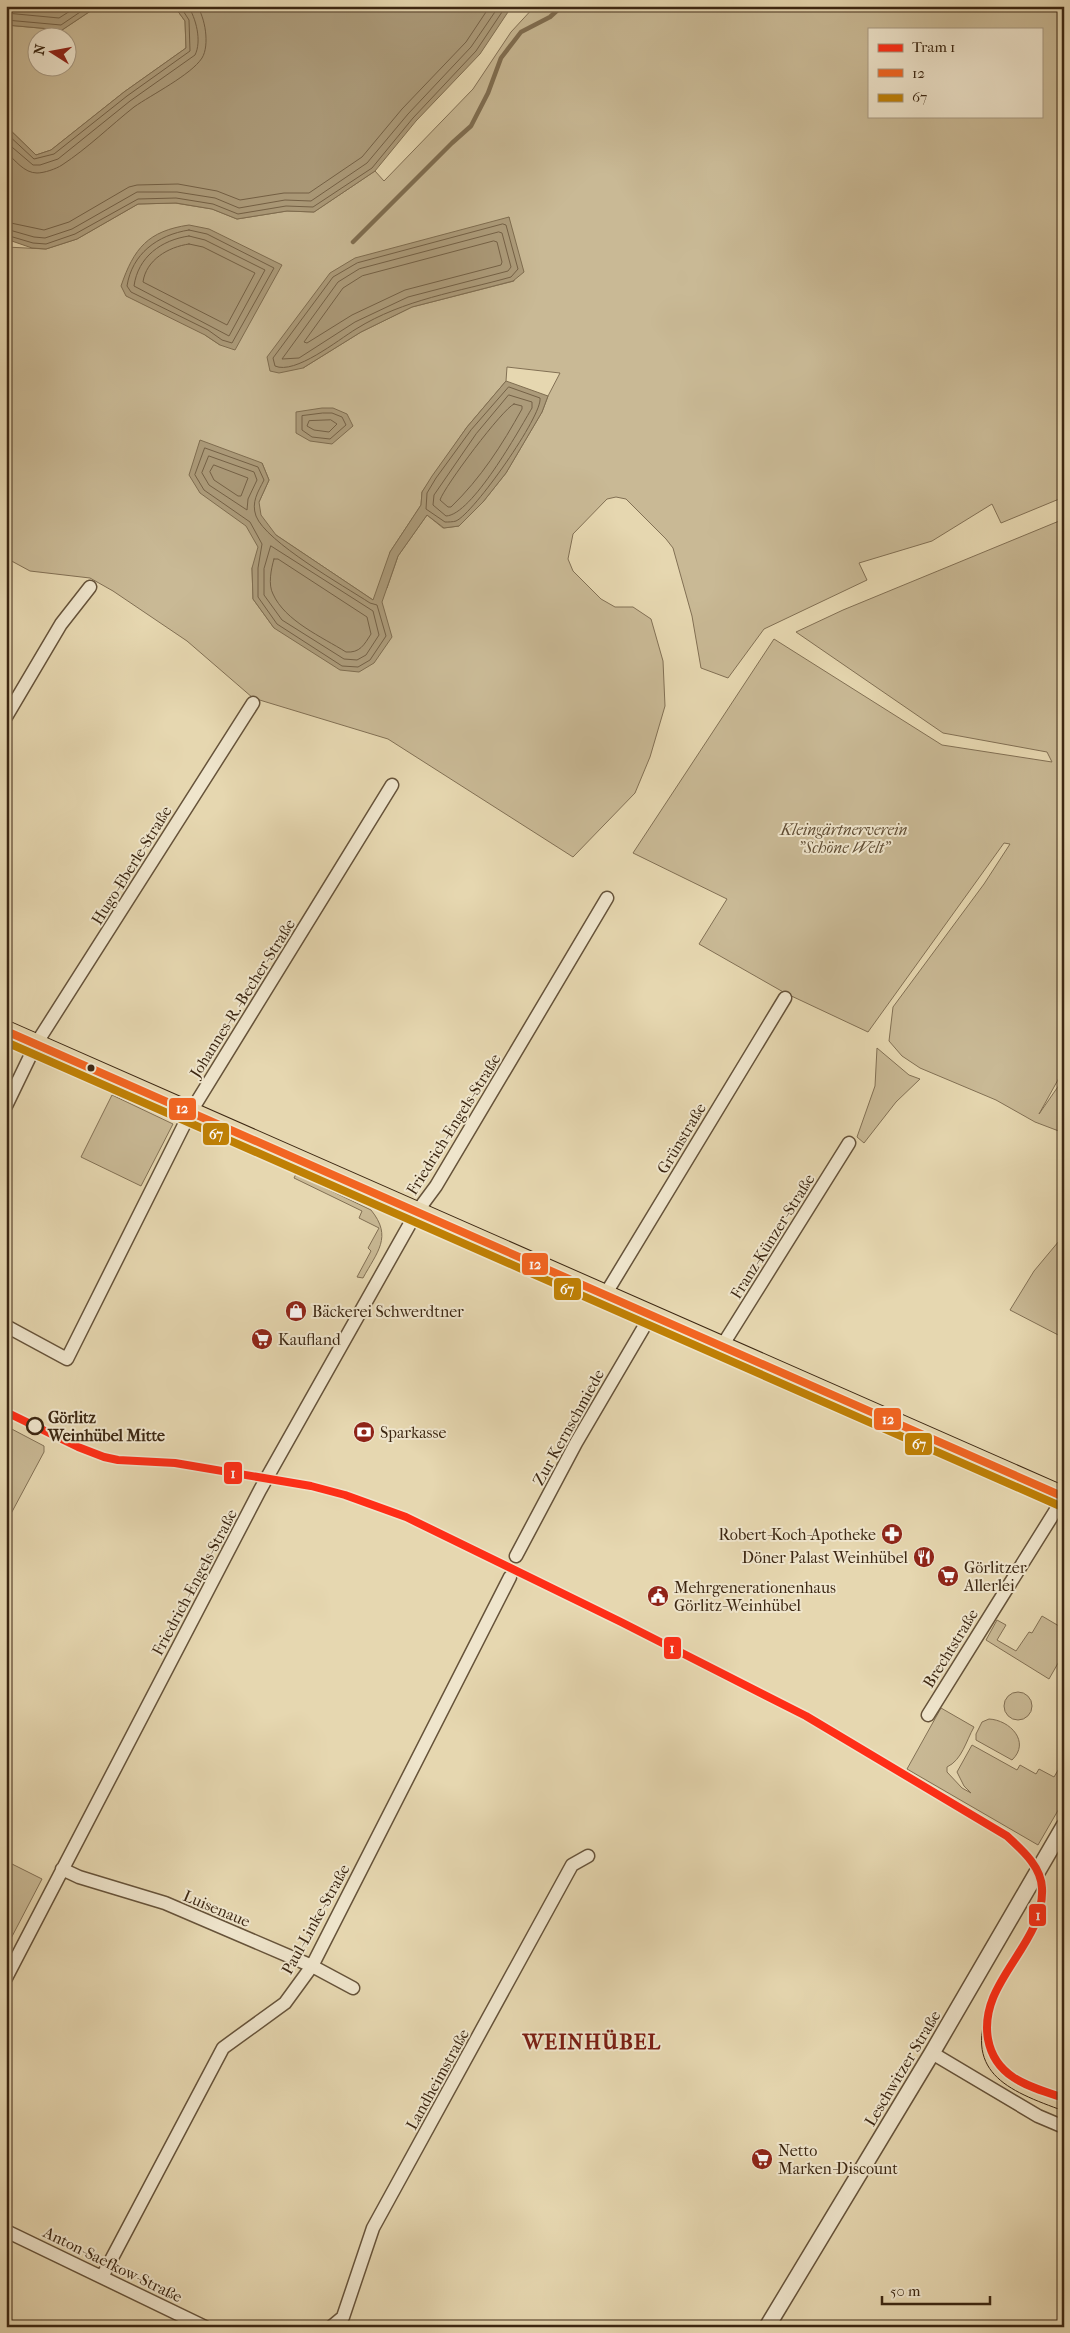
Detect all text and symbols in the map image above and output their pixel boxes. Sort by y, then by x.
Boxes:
north arrow [28,28,78,78]
legend [868,28,1042,118]
text: Tram 1 [912,38,955,56]
text: N [30,42,49,56]
text: 12 [912,64,925,82]
text: 67 [912,88,927,106]
street label: Hugo-Eberle-Straße [87,802,176,928]
park label: Kleingärtnerverein "Schöne Welt" [779,820,908,857]
street label: Johannes-R.-Becher-Straße [185,915,299,1083]
street label: Friedrich-Engels-Straße [402,1050,505,1198]
unlabelled marker [86,1063,96,1073]
line badge: 12 [168,1097,197,1121]
street label: Grünstraße [653,1099,710,1177]
text: 12 [176,1100,188,1117]
line badge: 67 [202,1122,230,1146]
text: 67 [209,1126,223,1143]
street label: Franz-Künzer-Straße [726,1170,819,1302]
line badge: 12 [521,1252,549,1276]
text: 12 [529,1256,541,1273]
line badge: 67 [553,1277,582,1301]
text: 67 [560,1281,574,1298]
shop icon: Bäckerei Schwerdtner [284,1299,308,1323]
place label: Bäckerei Schwerdtner [312,1302,464,1321]
supermarket icon: Kaufland [250,1327,274,1351]
place label: Kaufland [278,1330,341,1349]
street label: Zur Kernschmiede [529,1366,608,1489]
line badge: 12 [873,1407,902,1431]
place label: Görlitz Weinhübel Mitte [47,1408,165,1445]
text: 12 [882,1411,894,1428]
marker: Görlitz Weinhübel Mitte [26,1417,44,1435]
bank icon: Sparkasse [352,1420,376,1444]
place label: Sparkasse [380,1423,446,1442]
line badge: 67 [904,1432,933,1456]
text: 67 [912,1436,926,1453]
line badge: 1 [223,1461,243,1485]
text: 1 [231,1465,236,1482]
street label: Friedrich-Engels-Straße [148,1506,241,1659]
pharmacy icon: Robert-Koch-Apotheke [880,1522,904,1546]
place label: Robert-Koch-Apotheke [718,1525,876,1544]
restaurant icon: Döner Palast Weinhübel [912,1545,936,1569]
place label: Döner Palast Weinhübel [742,1548,909,1567]
place label: Görlitzer Allerlei [963,1558,1027,1595]
supermarket icon: Görlitzer Allerlei [936,1564,960,1588]
place label: Mehrgenerationenhaus Görlitz-Weinhübel [674,1578,836,1615]
public building icon: Mehrgenerationenhaus Görlitz-Weinhübel [646,1584,670,1608]
street label: Brechtstraße [919,1605,982,1691]
line badge: 1 [663,1636,682,1660]
text: 1 [670,1640,675,1657]
street label: Paul-Linke-Straße [277,1861,354,1978]
street label: Luisenaue [181,1886,253,1931]
line badge: 1 [1028,1903,1047,1927]
text: 1 [1036,1907,1041,1924]
street label: Leschwitzer Straße [860,2007,944,2130]
street label: Landheimstraße [402,2025,473,2133]
district label: WEINHÜBEL [522,2029,661,2054]
place label: Netto Marken-Discount [778,2141,898,2178]
supermarket icon: Netto Marken-Discount [750,2147,774,2171]
street label: Anton-Saefkow-Straße [39,2222,185,2306]
scale bar [882,2273,990,2305]
text: 50 m [890,2282,921,2300]

